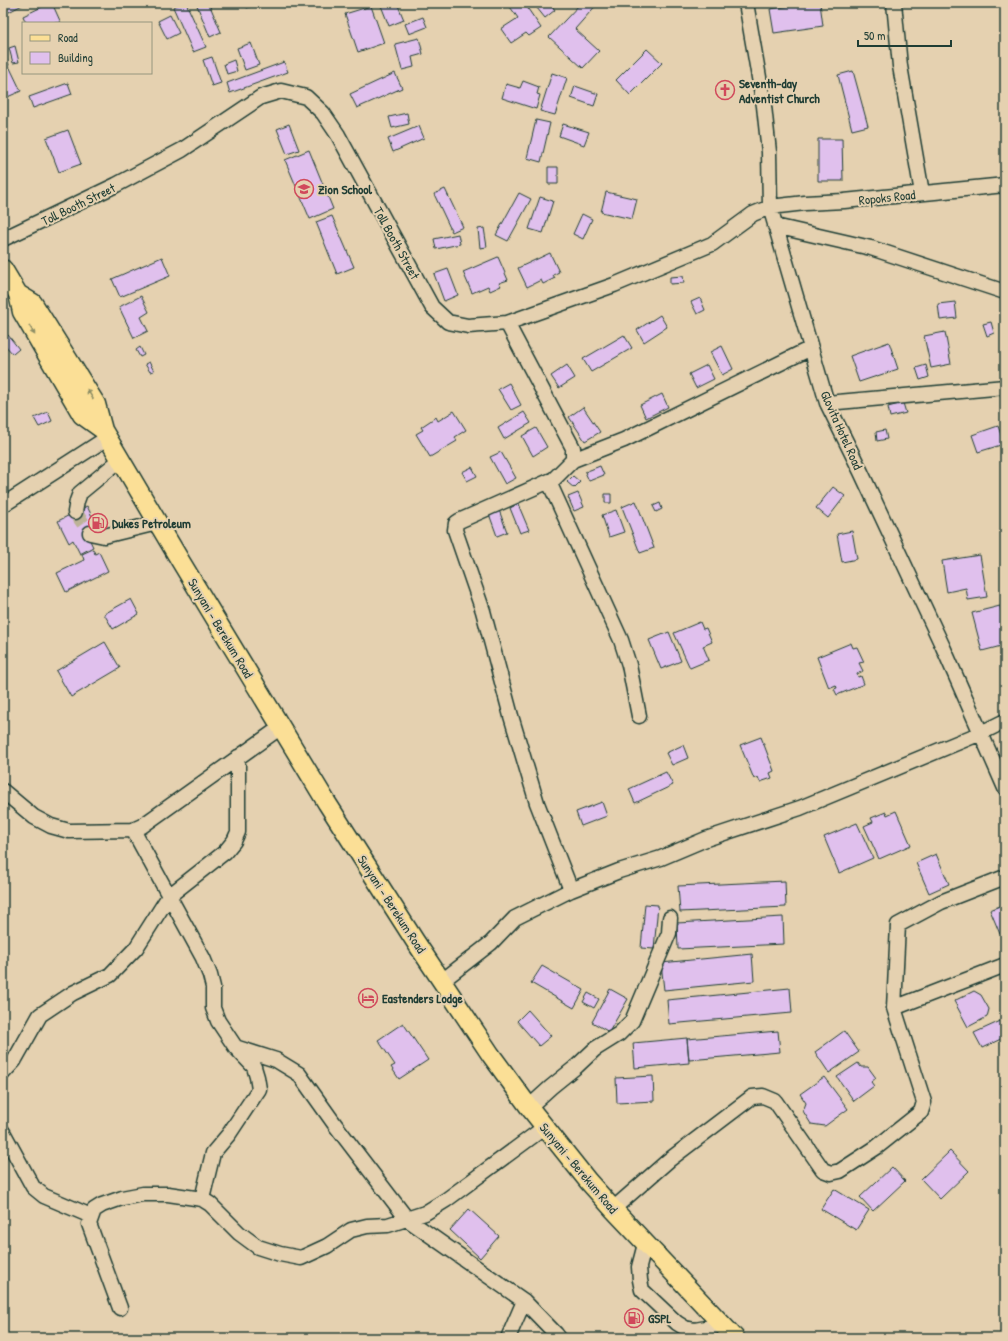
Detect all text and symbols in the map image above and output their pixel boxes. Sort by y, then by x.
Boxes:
legend [22,22,152,74]
scale bar [858,22,951,48]
text: 50 m [864,27,885,44]
text: Road [58,29,78,46]
text: Building [58,49,93,66]
place label: Seventh-day Adventist Church [739,74,820,107]
church icon: Seventh-day Adventist Church [714,79,736,101]
street label: Toll Booth Street [38,178,118,230]
school or university icon: Zion School [293,178,315,200]
place label: Zion School [318,180,373,198]
street label: Ropoks Road [858,185,916,209]
street label: Toll Booth Street [370,204,425,283]
one-way arrow [29,324,35,336]
street label: Glovita Hotel Road [817,388,867,472]
one-way arrow [86,389,94,399]
fuel station icon: Dukes Petroleum [87,512,109,534]
place label: Dukes Petroleum [112,514,191,532]
street label: Sunyani - Berekum Road [184,575,258,681]
street label: Sunyani - Berekum Road [354,852,430,956]
hotel icon: Eastenders Lodge [357,987,379,1009]
place label: Eastenders Lodge [382,989,464,1008]
street label: Sunyani - Berekum Road [536,1119,622,1217]
fuel station icon: GSPL [623,1307,645,1329]
place label: GSPL [648,1309,671,1327]

